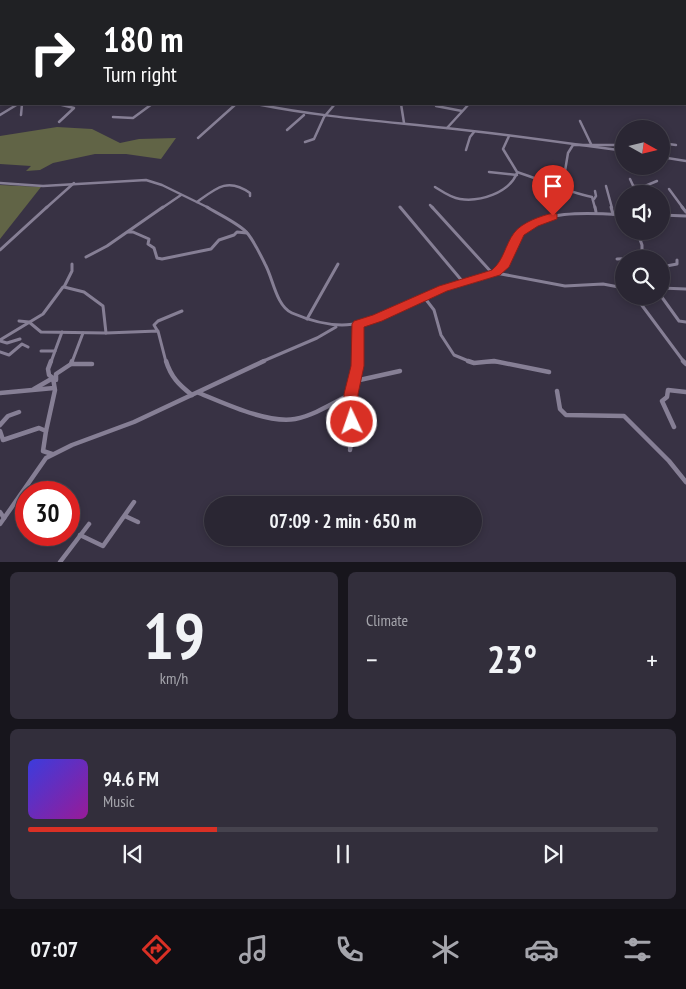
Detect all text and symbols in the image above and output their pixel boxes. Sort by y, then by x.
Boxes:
text: 180 m [103,16,184,62]
icon: right [20,20,85,85]
text: Turn right [103,60,177,88]
north arrow [615,120,670,175]
map controls [615,120,670,305]
pin [532,165,574,216]
icon: arrive [539,172,567,200]
button: sound [615,185,670,240]
button: search [615,250,670,305]
position arrow [325,395,377,447]
speed limit sign: 30 [15,481,80,546]
text: 07:09 · 2 min · 650 m [270,509,416,533]
text: 19 [143,593,205,677]
text: Climate [366,610,408,630]
text: 23° [487,634,537,683]
text: − [366,641,378,678]
text: + [646,641,658,678]
text: km/h [160,668,188,688]
text: 94.6 FM [103,767,159,791]
text: Music [103,791,135,811]
icon: previous [119,840,147,868]
icon: pause [329,840,357,868]
icon: next [539,840,567,868]
icon: directions [139,932,174,967]
icon: music [236,932,271,967]
icon: phone [332,932,367,967]
icon: climate [428,932,463,967]
icon: car [524,932,559,967]
icon: filters [620,932,655,967]
text: 07:07 [31,935,78,963]

